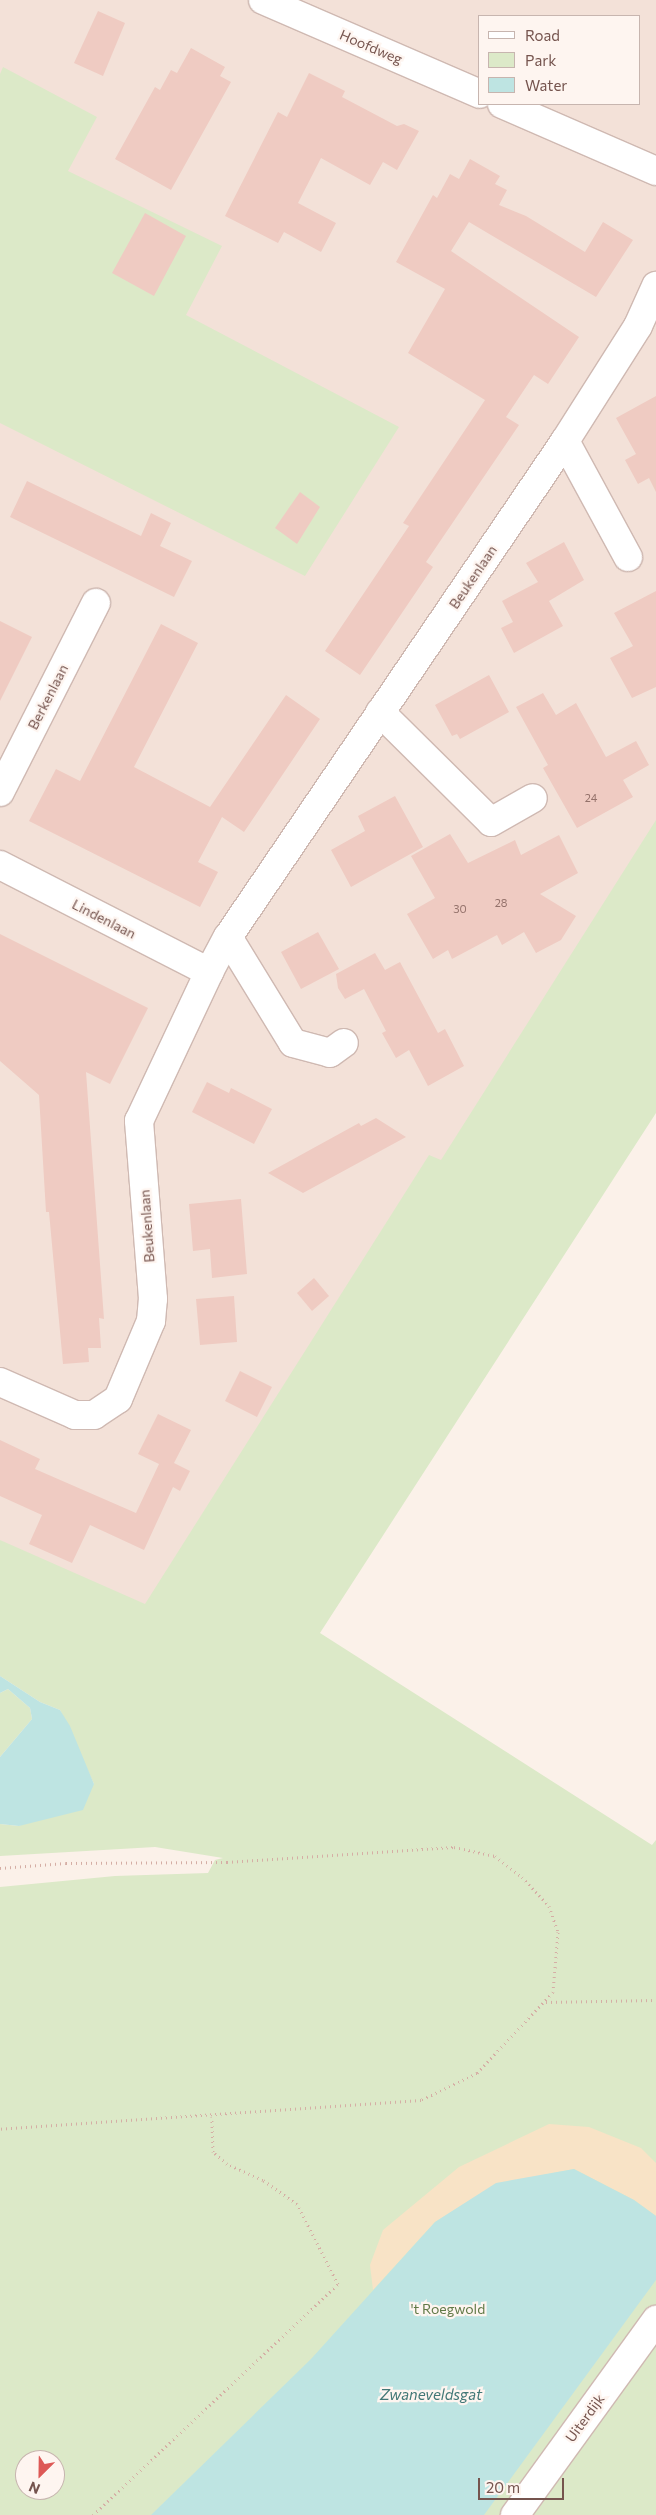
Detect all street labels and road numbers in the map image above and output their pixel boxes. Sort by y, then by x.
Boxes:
street label: Hoofdweg [337,26,405,68]
street label: Beukenlaan [446,542,500,612]
street label: Berkenlaan [24,662,72,732]
street label: Lindenlaan [69,896,139,942]
street label: Beukenlaan [136,1189,158,1263]
street label: Uiterdijk [562,2391,608,2445]

